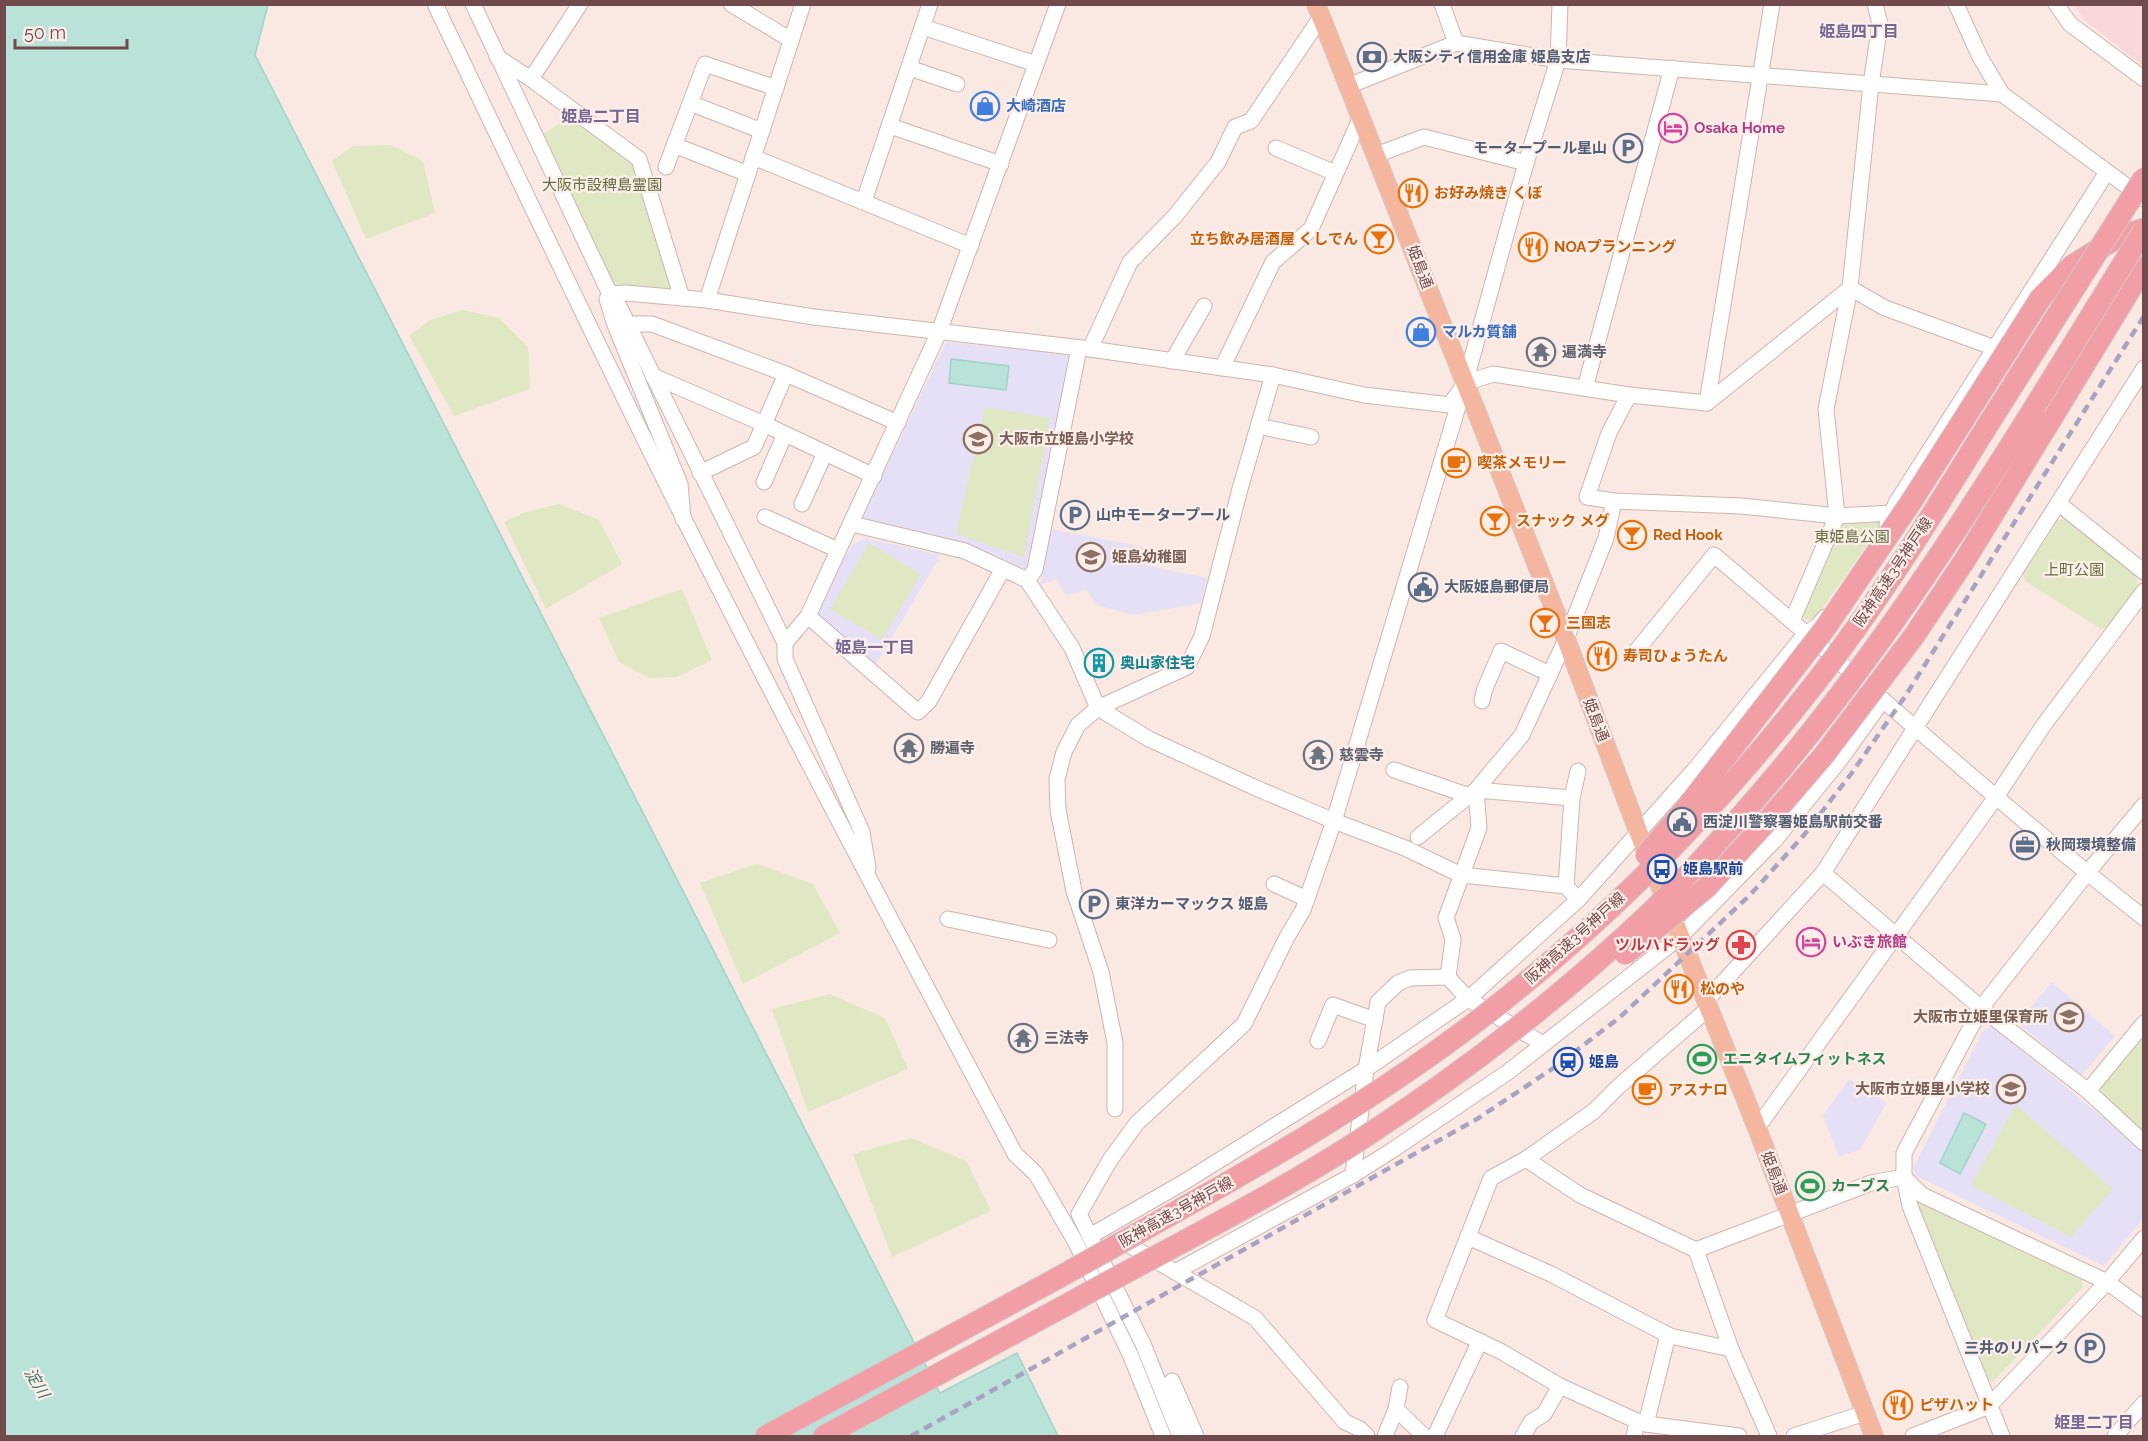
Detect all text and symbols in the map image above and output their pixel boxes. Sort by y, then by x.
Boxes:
scale bar [15,12,128,50]
text: 50 m [24,22,66,43]
district label: 姫島四丁目 [1819,22,1899,41]
bank icon: 大阪シティ信用金庫 姫島支店 [1356,41,1388,73]
place label: 大阪シティ信用金庫 姫島支店 [1393,48,1591,66]
shop icon: 大崎酒店 [969,90,1001,122]
place label: 大崎酒店 [1006,97,1066,115]
district label: 姫島二丁目 [561,107,641,126]
hotel icon: Osaka Home [1657,112,1689,144]
place label: Osaka Home [1694,119,1785,137]
parking icon: モータープール星山 [1612,132,1644,164]
place label: モータープール星山 [1473,139,1607,157]
park label: 大阪市設稗島霊園 [542,176,662,194]
restaurant icon: お好み焼き くぼ [1397,177,1429,209]
place label: お好み焼き くぼ [1434,184,1543,202]
bar icon: 立ち飲み居酒屋 くしでん [1363,223,1395,255]
place label: 立ち飲み居酒屋 くしでん [1190,230,1358,248]
restaurant icon: NOAプランニング [1517,231,1549,263]
place label: NOAプランニング [1554,238,1676,256]
street label: 姫島通 [1404,243,1436,291]
shop icon: マルカ質舗 [1405,316,1437,348]
place label: マルカ質舗 [1442,323,1517,341]
temple icon: 遍満寺 [1525,336,1557,368]
place label: 遍満寺 [1562,343,1607,361]
school or university icon: 大阪市立姫島小学校 [962,423,994,455]
place label: 大阪市立姫島小学校 [999,430,1134,448]
cafe icon: 喫茶メモリー [1440,447,1472,479]
place label: 喫茶メモリー [1477,454,1567,472]
parking icon: 山中モータープール [1059,499,1091,531]
bar icon: スナック メグ [1479,505,1511,537]
place label: 山中モータープール [1096,506,1230,524]
place label: スナック メグ [1516,512,1610,530]
street label: 阪神高速3号神戸線 [1850,514,1936,630]
bar icon: Red Hook [1616,519,1648,551]
place label: Red Hook [1653,526,1723,544]
park label: 東姫島公園 [1814,528,1890,546]
school or university icon: 姫島幼稚園 [1075,541,1107,573]
place label: 姫島幼稚園 [1112,548,1187,566]
park label: 上町公園 [2044,561,2104,579]
public building icon: 大阪姫島郵便局 [1407,571,1439,603]
place label: 大阪姫島郵便局 [1444,578,1549,596]
bar icon: 三国志 [1529,607,1561,639]
place label: 三国志 [1566,614,1611,632]
district label: 姫島一丁目 [835,638,915,657]
restaurant icon: 寿司ひょうたん [1586,640,1618,672]
building icon: 奥山家住宅 [1083,647,1115,679]
place label: 寿司ひょうたん [1623,647,1728,665]
place label: 奥山家住宅 [1120,654,1195,672]
street label: 姫島通 [1580,696,1612,744]
temple icon: 勝遍寺 [893,732,925,764]
place label: 勝遍寺 [930,739,975,757]
temple icon: 慈雲寺 [1302,739,1334,771]
place label: 慈雲寺 [1339,746,1384,764]
public building icon: 西淀川警察署姫島駅前交番 [1666,806,1698,838]
place label: 西淀川警察署姫島駅前交番 [1703,813,1883,831]
office icon: 秋岡環境整備 [2009,829,2041,861]
place label: 秋岡環境整備 [2046,836,2136,854]
bus stop icon: 姫島駅前 [1646,853,1678,885]
place label: 姫島駅前 [1683,860,1743,878]
parking icon: 東洋カーマックス 姫島 [1078,888,1110,920]
street label: 阪神高速3号神戸線 [1521,888,1629,988]
place label: 東洋カーマックス 姫島 [1115,895,1268,913]
hotel icon: いぶき旅館 [1795,926,1827,958]
pharmacy icon: ツルハドラッグ [1725,929,1757,961]
place label: いぶき旅館 [1832,933,1907,951]
place label: ツルハドラッグ [1615,936,1720,954]
restaurant icon: 松のや [1663,973,1695,1005]
place label: 松のや [1700,980,1745,998]
school or university icon: 大阪市立姫里保育所 [2053,1001,2085,1033]
place label: 大阪市立姫里保育所 [1913,1008,2048,1026]
temple icon: 三法寺 [1007,1022,1039,1054]
place label: 三法寺 [1044,1029,1089,1047]
sports icon: エニタイムフィットネス [1686,1043,1718,1075]
station icon: 姫島 [1552,1046,1584,1078]
place label: エニタイムフィットネス [1723,1050,1887,1068]
place label: 姫島 [1589,1053,1619,1071]
school or university icon: 大阪市立姫里小学校 [1995,1073,2027,1105]
cafe icon: アスナロ [1631,1074,1663,1106]
place label: 大阪市立姫里小学校 [1855,1080,1990,1098]
place label: アスナロ [1668,1081,1728,1099]
street label: 姫島通 [1758,1149,1790,1197]
sports icon: カーブス [1794,1170,1826,1202]
street label: 阪神高速3号神戸線 [1116,1173,1236,1251]
place label: カーブス [1831,1177,1890,1195]
parking icon: 三井のリパーク [2074,1332,2106,1364]
place label: 三井のリパーク [1964,1339,2069,1357]
water label: 淀川 [21,1364,54,1403]
restaurant icon: ピザハット [1882,1389,1914,1421]
place label: ピザハット [1919,1396,1994,1414]
district label: 姫里二丁目 [2054,1413,2134,1432]

